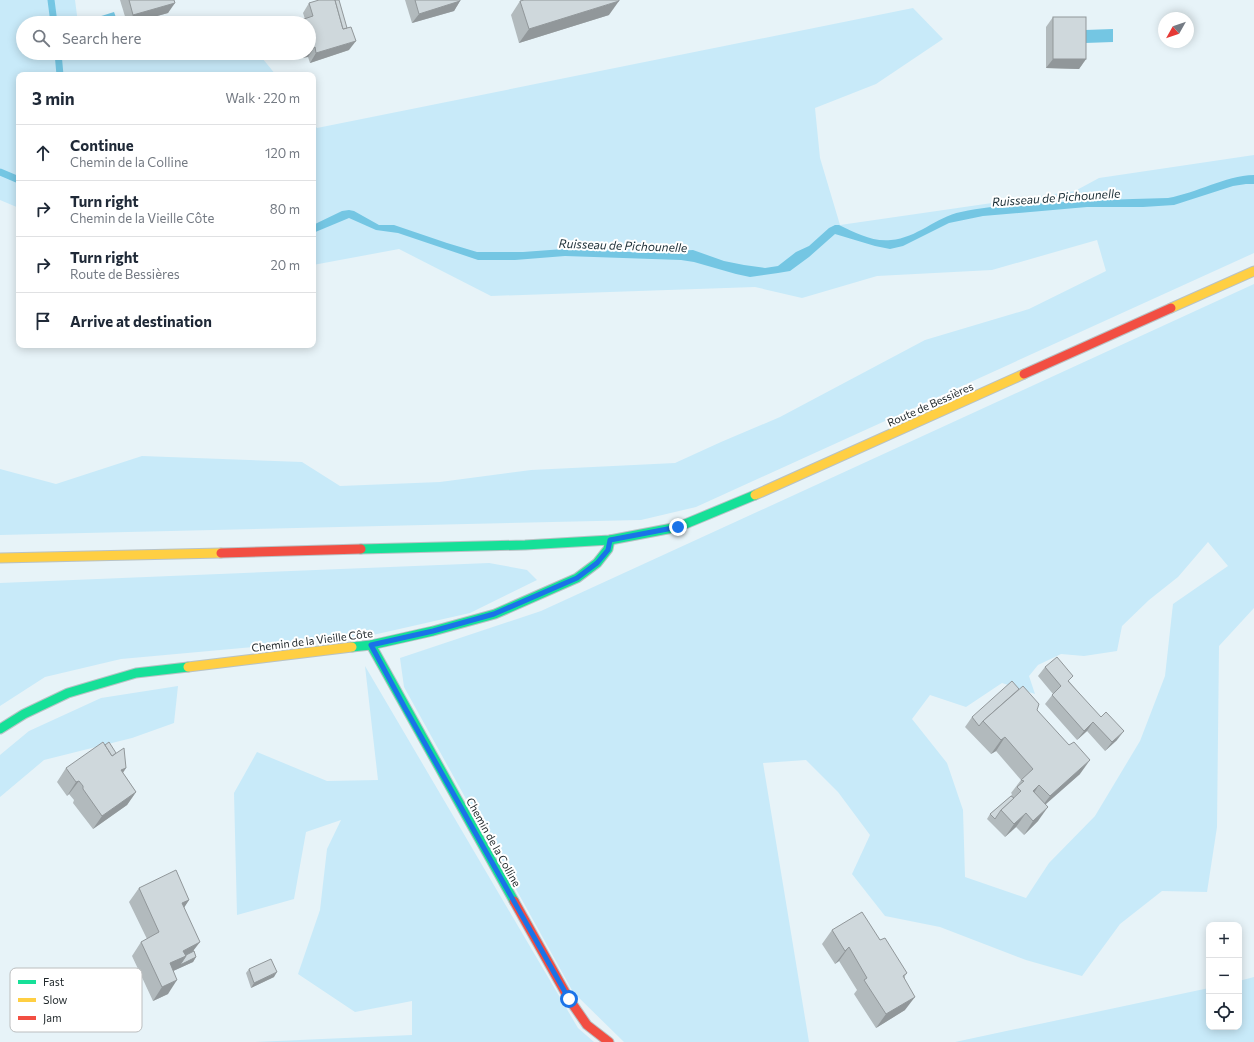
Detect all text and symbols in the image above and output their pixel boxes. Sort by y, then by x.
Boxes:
north arrow [1158,12,1194,48]
search box [16,16,316,60]
icon: search [30,27,52,49]
text: Search here [62,29,141,47]
text: 3 min [32,88,75,109]
text: Walk · 220 m [226,90,300,106]
text: Continue [70,136,134,154]
icon: ahead [32,142,54,164]
text: 120 m [265,145,300,161]
text: Chemin de la Colline [70,154,188,170]
water label: Ruisseau de Pichounelle [991,185,1121,208]
text: Turn right [70,192,139,210]
icon: right [32,198,54,220]
text: 80 m [270,201,300,217]
text: Chemin de la Vieille Côte [70,210,214,226]
water label: Ruisseau de Pichounelle [558,236,688,254]
text: Turn right [70,248,139,266]
icon: right [32,254,54,276]
text: 20 m [271,257,300,273]
text: Route de Bessières [70,266,180,282]
icon: arrive [32,310,54,332]
text: Arrive at destination [70,312,212,330]
street label: Route de Bessières [885,379,975,429]
route end [669,518,687,536]
street label: Chemin de la Vieille Côte [251,626,374,654]
street label: Chemin de la Colline [464,795,524,889]
map controls [1206,922,1242,1030]
button: + [1206,922,1242,958]
button: − [1206,958,1242,994]
legend [10,968,142,1032]
text: Fast [43,975,65,988]
route start [560,990,578,1008]
text: Slow [43,993,68,1006]
button: locate [1206,994,1242,1030]
text: Jam [43,1011,62,1025]

